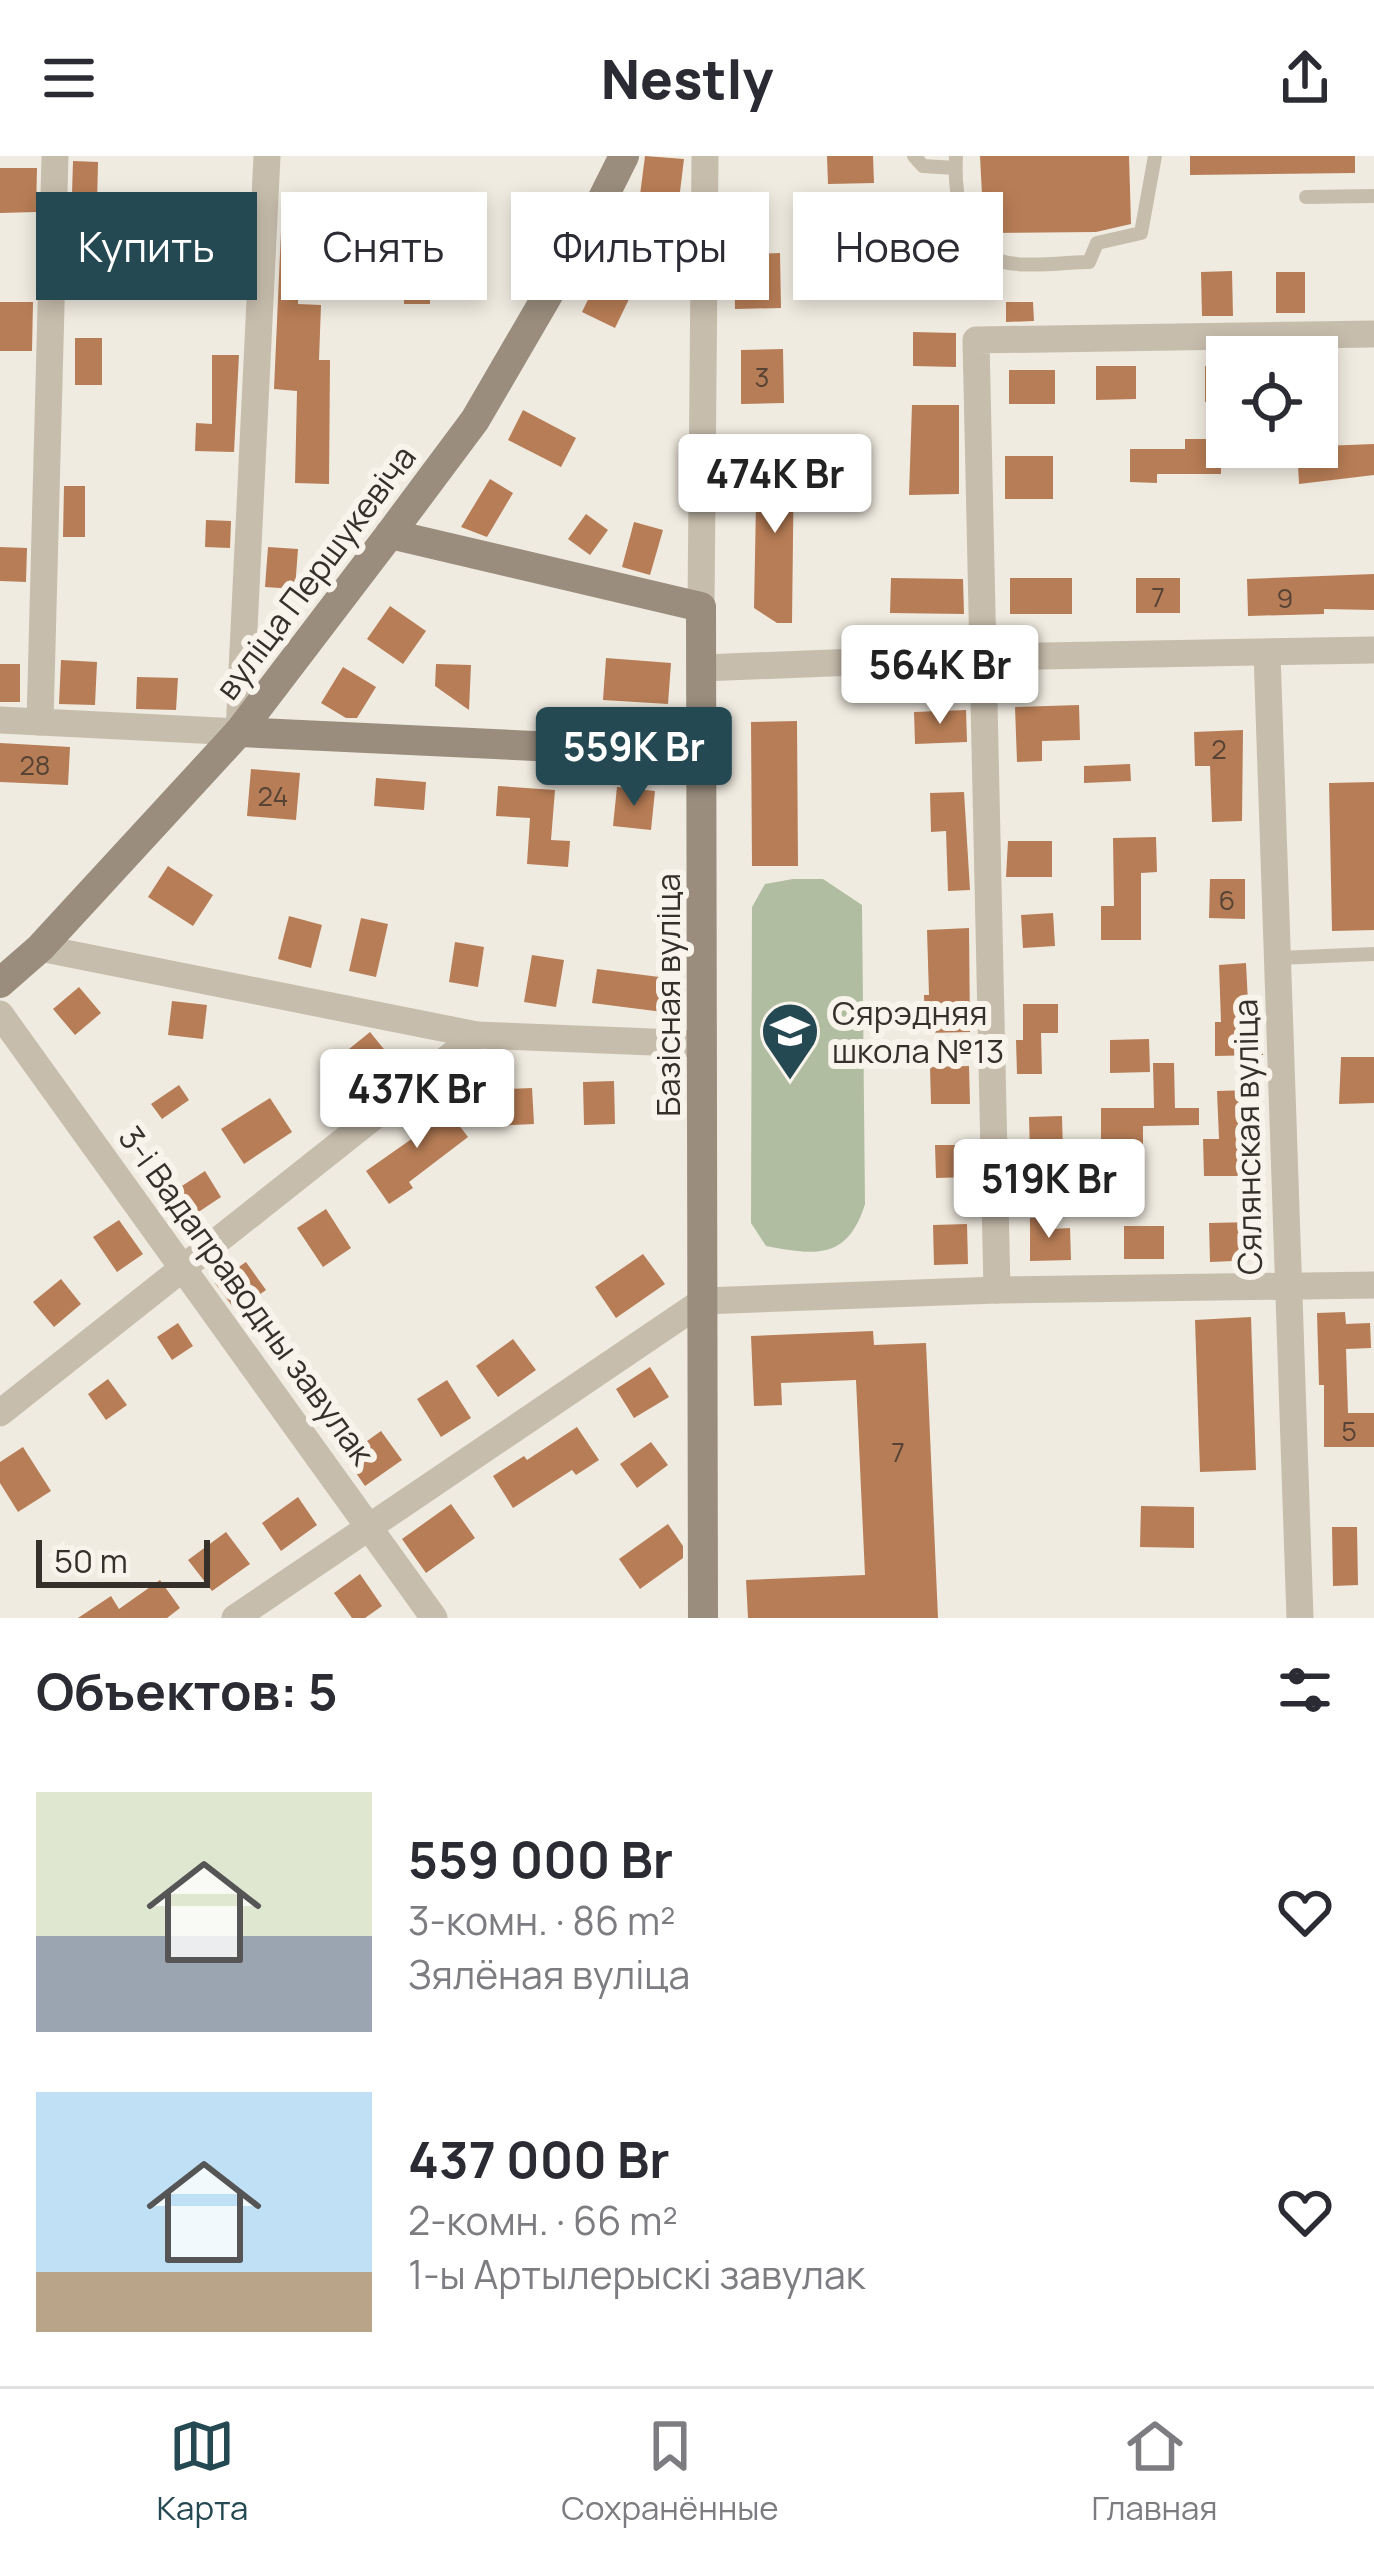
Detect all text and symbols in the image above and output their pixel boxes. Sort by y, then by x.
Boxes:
text: Nestly [601,41,773,115]
icon: menu [36,45,102,111]
icon: share [1272,45,1338,111]
chip: Купить [36,192,257,300]
chip: Снять [281,192,487,300]
chip: Фильтры [511,192,769,300]
chip: Новое [793,192,1003,300]
map controls [1206,336,1338,468]
button: locate [1206,336,1338,468]
house number: 3 [755,358,769,395]
pin: 474K Br [664,434,886,536]
street label: вуліца Першукевіча [205,436,425,708]
text: 474K Br [705,446,845,500]
house number: 7 [1151,578,1165,615]
house number: 9 [1277,579,1293,616]
pin: 564K Br [829,625,1051,727]
text: 564K Br [868,637,1012,691]
pin: 559K Br [523,707,745,809]
text: 559K Br [563,719,705,773]
house number: 2 [1211,730,1227,767]
house number: 28 [19,746,51,783]
house number: 24 [258,777,288,814]
street label: Базісная вуліца [645,873,690,1117]
house number: 6 [1219,881,1235,918]
place label: Сярэдняя школа №13 [832,990,1004,1073]
street label: Сялянская вуліца [1222,999,1272,1275]
school or university icon: Сярэдняя школа №13 [759,1000,821,1082]
pin: 437K Br [306,1049,528,1151]
text: 437K Br [347,1061,487,1115]
street label: 3-і Вадаправодны завулак [109,1117,386,1475]
pin: 519K Br [938,1139,1160,1241]
text: 519K Br [981,1151,1117,1205]
house number: 5 [1341,1412,1357,1449]
house number: 7 [891,1433,905,1470]
scale bar [36,1534,210,1587]
text: 50 m [54,1538,128,1583]
text: Объектов: 5 [36,1656,338,1725]
icon: filters [1272,1657,1338,1723]
text: 559 000 Br [408,1824,673,1893]
icon: home [132,1840,276,1984]
icon: heart [1272,1879,1338,1945]
text: 3-комн. · 86 m² [408,1893,676,1947]
text: Зялёная вуліца [408,1947,690,2001]
text: 437 000 Br [408,2124,670,2193]
icon: home [132,2140,276,2284]
icon: heart [1272,2179,1338,2245]
text: 2-комн. · 66 m² [408,2193,678,2247]
text: 1-ы Артылерыскі завулак [408,2247,865,2301]
tab: Карта [156,2413,248,2530]
tab: Сохранённые [561,2413,779,2530]
tab: Главная [1092,2413,1217,2530]

